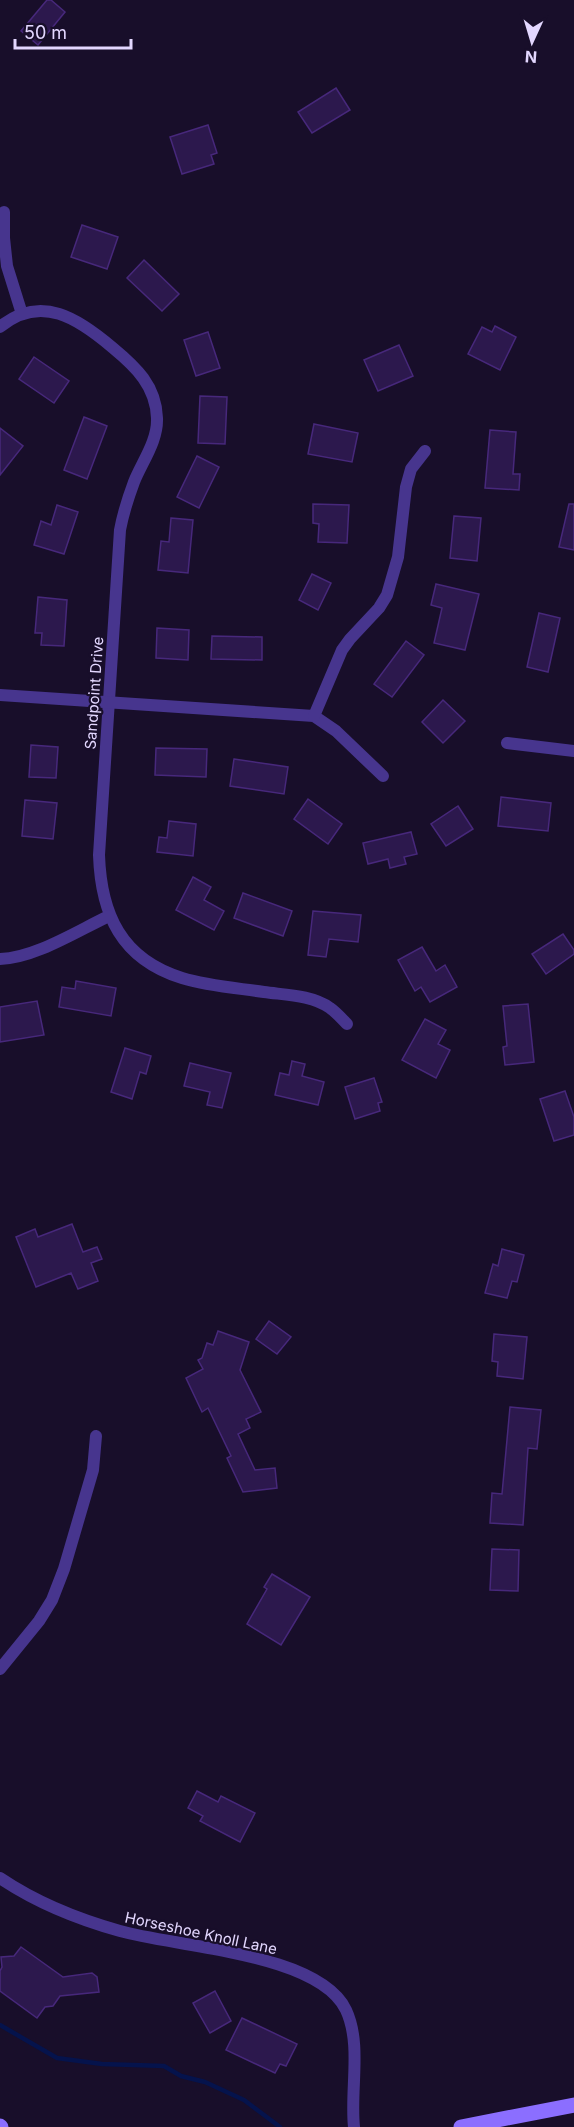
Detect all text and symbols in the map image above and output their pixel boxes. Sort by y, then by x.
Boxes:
scale bar [15,12,130,50]
north arrow [502,12,562,72]
text: 50 m [24,22,67,43]
text: N [524,47,538,67]
street label: Sandpoint Drive [81,636,107,750]
street label: Horseshoe Knoll Lane [123,1908,279,1958]

